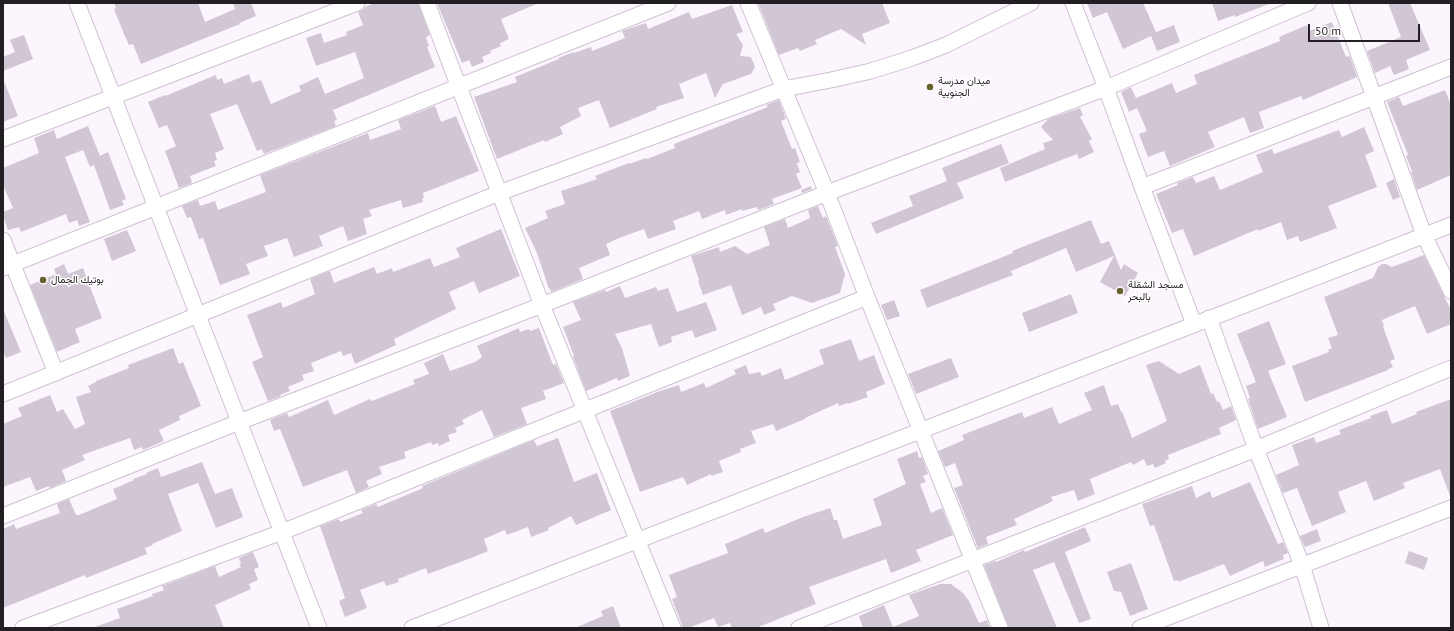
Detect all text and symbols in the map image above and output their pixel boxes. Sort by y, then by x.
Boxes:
scale bar [1310,16,1422,42]
text: 50 m [1315,23,1341,38]
place label: ميدان مدرسة الجنوبية [938,75,990,98]
marker: ميدان مدرسة الجنوبية [925,82,935,92]
place label: بوتيك الجمال [51,274,104,286]
marker: بوتيك الجمال [38,275,48,285]
place label: مسجد الشقلة بالبحر [1128,279,1184,302]
marker: مسجد الشقلة بالبحر [1115,286,1125,296]

